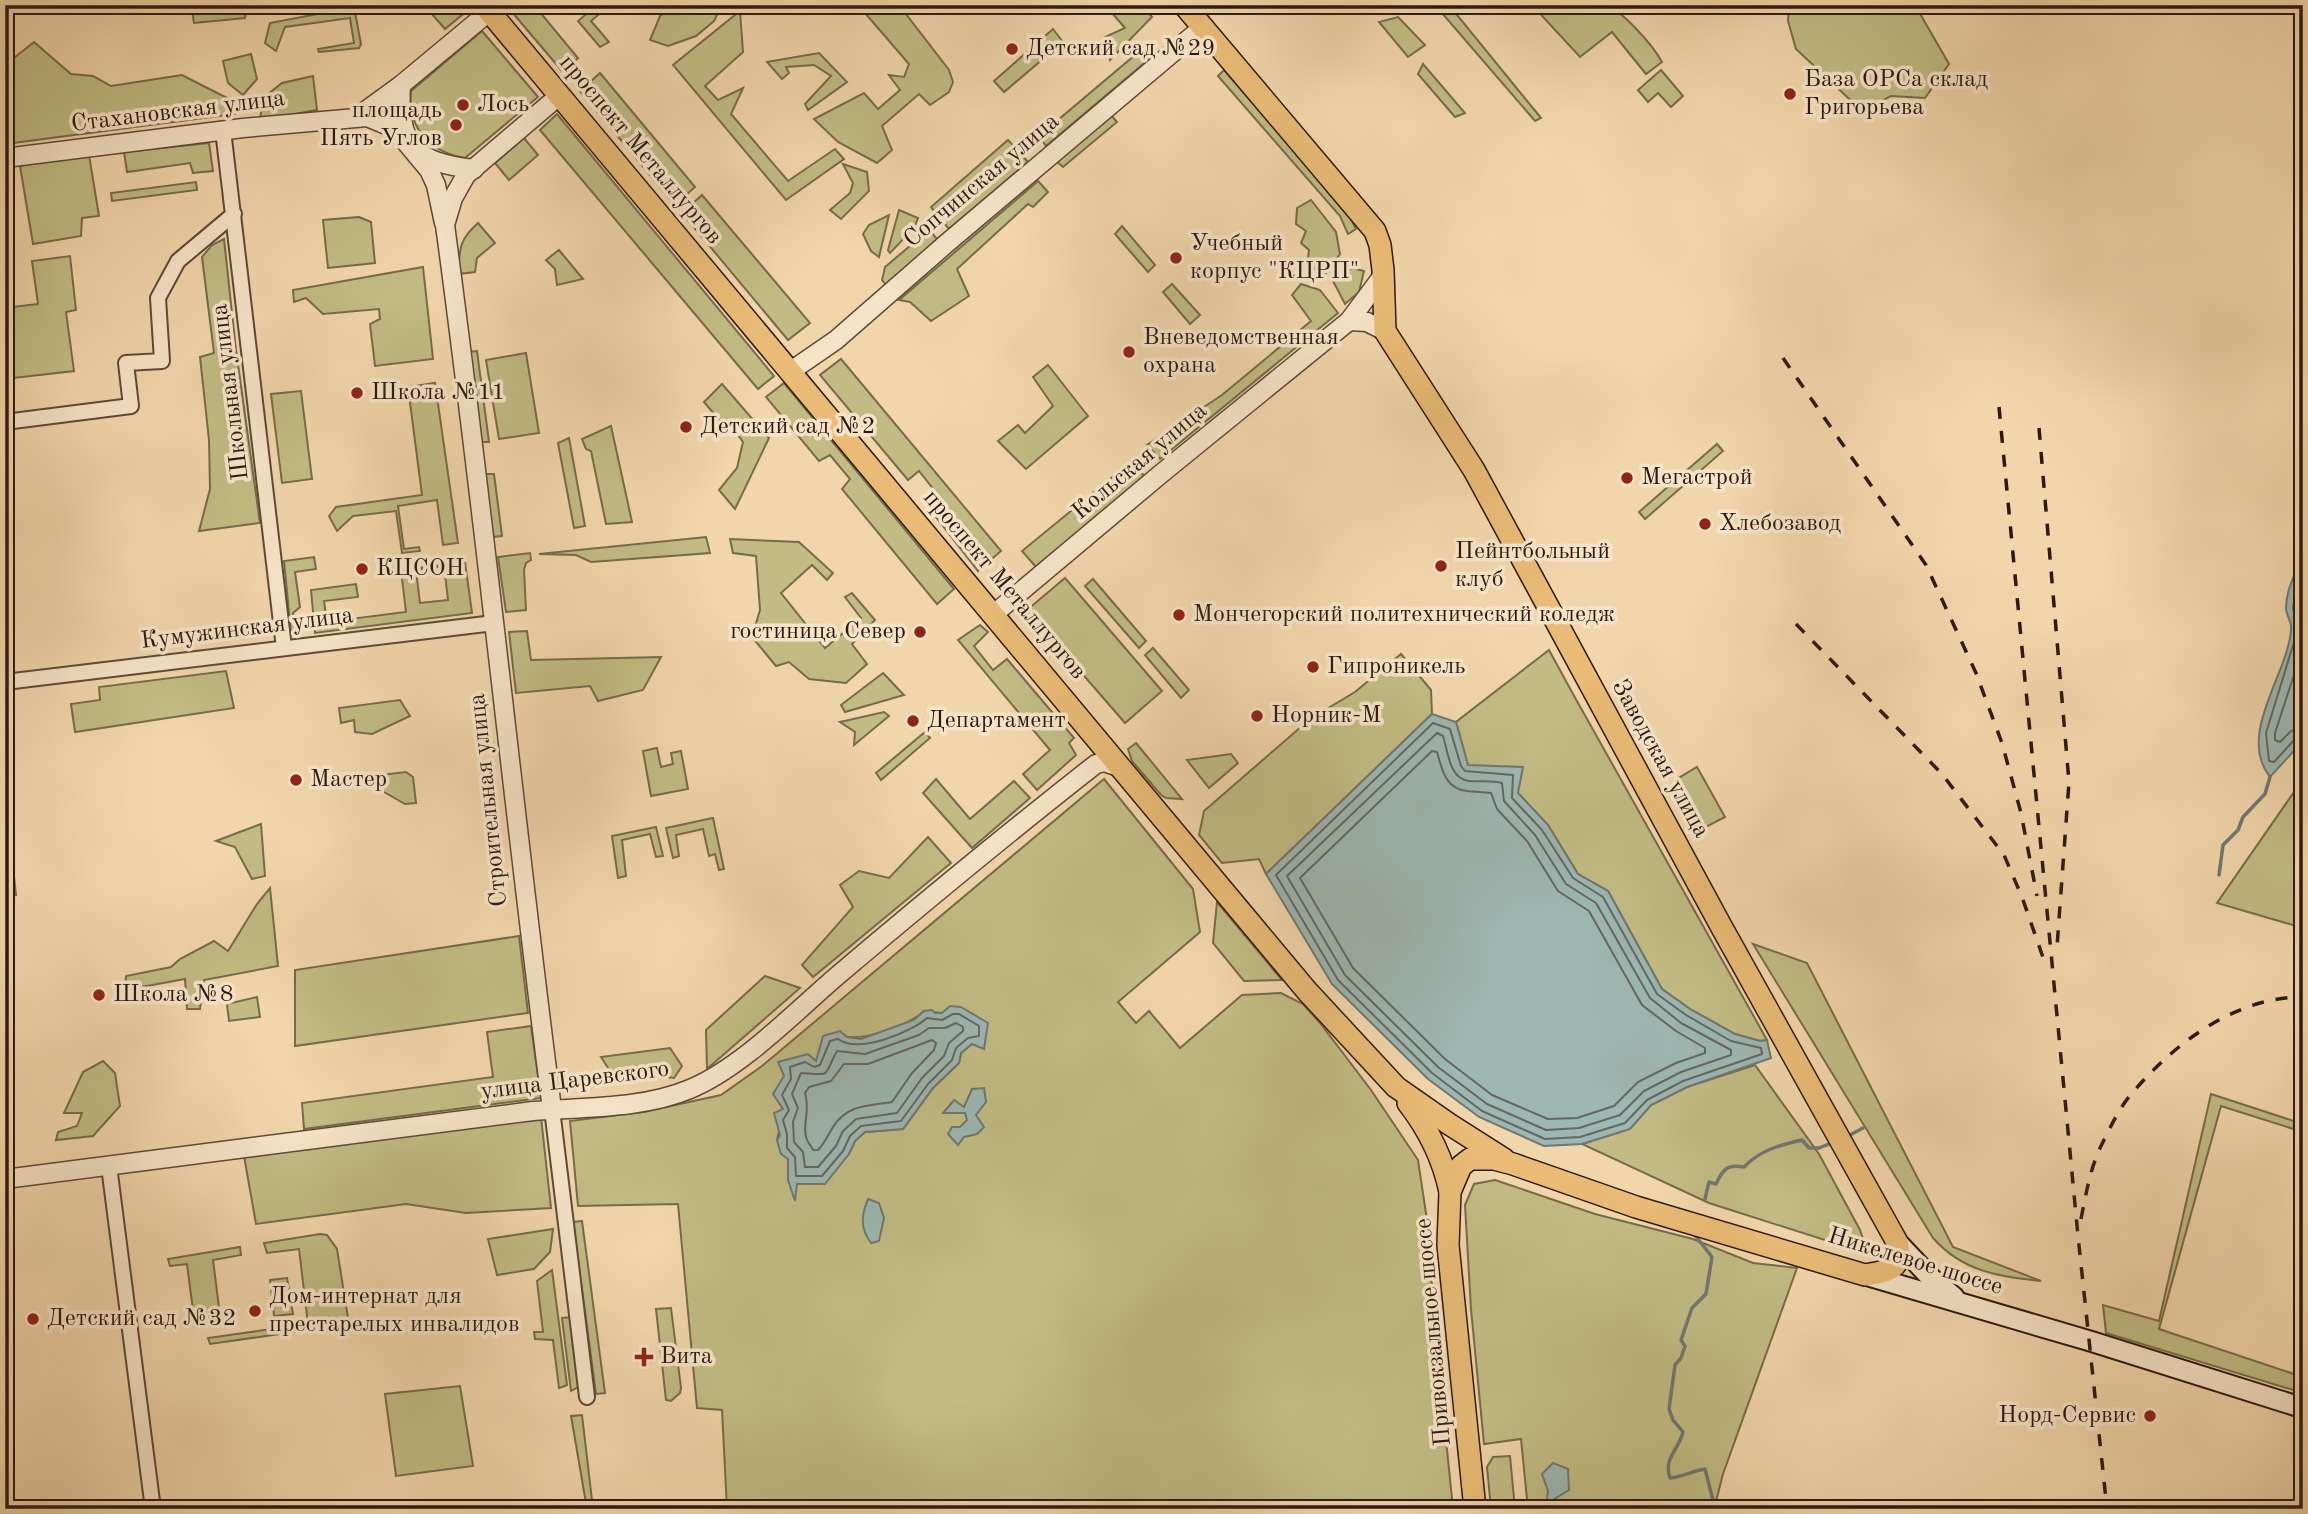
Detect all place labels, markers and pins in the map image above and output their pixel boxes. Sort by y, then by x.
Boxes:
place label: Детский сад №29 [1026,37,1215,61]
marker: Детский сад №29 [1004,41,1020,57]
place label: База ОРСа склад Григорьева [1804,68,1988,120]
marker: База ОРСа склад Григорьева [1782,86,1798,102]
place label: Лось [477,93,529,117]
marker: Лось [455,97,471,113]
place label: площадь Пять Углов [320,99,442,151]
marker: площадь Пять Углов [448,117,464,133]
place label: Учебный корпус "КЦРП" [1190,232,1359,284]
marker: Учебный корпус "КЦРП" [1168,250,1184,266]
place label: Вневедомственная охрана [1143,326,1339,378]
marker: Вневедомственная охрана [1121,344,1137,360]
place label: Школа №11 [371,381,506,405]
marker: Школа №11 [349,385,365,401]
place label: Детский сад №2 [700,415,876,439]
marker: Детский сад №2 [678,419,694,435]
place label: Мегастрой [1641,466,1753,490]
marker: Мегастрой [1619,470,1635,486]
place label: Хлебозавод [1719,512,1841,536]
marker: Хлебозавод [1697,516,1713,532]
place label: Пейнтбольный клуб [1455,540,1610,592]
place label: КЦСОН [376,557,464,581]
marker: Пейнтбольный клуб [1433,558,1449,574]
marker: КЦСОН [354,561,370,577]
place label: Мончегорский политехнический коледж [1193,603,1615,627]
marker: Мончегорский политехнический коледж [1171,607,1187,623]
place label: гостиница Север [730,620,906,644]
marker: гостиница Север [912,624,928,640]
place label: Гипроникель [1327,655,1465,679]
marker: Гипроникель [1305,659,1321,675]
place label: Норник-М [1271,704,1381,728]
marker: Норник-М [1249,708,1265,724]
place label: Департамент [927,709,1066,733]
marker: Департамент [905,713,921,729]
place label: Мастер [310,768,387,792]
marker: Мастер [288,772,304,788]
place label: Школа №8 [113,983,234,1007]
marker: Школа №8 [91,987,107,1003]
place label: Дом-интернат для престарелых инвалидов [269,1285,520,1337]
marker: Дом-интернат для престарелых инвалидов [247,1303,263,1319]
place label: Детский сад №32 [47,1307,236,1331]
marker: Детский сад №32 [25,1311,41,1327]
place label: Вита [660,1345,713,1369]
marker: Вита [634,1347,654,1367]
place label: Норд-Сервис [1998,1404,2136,1428]
marker: Норд-Сервис [2142,1408,2158,1424]

